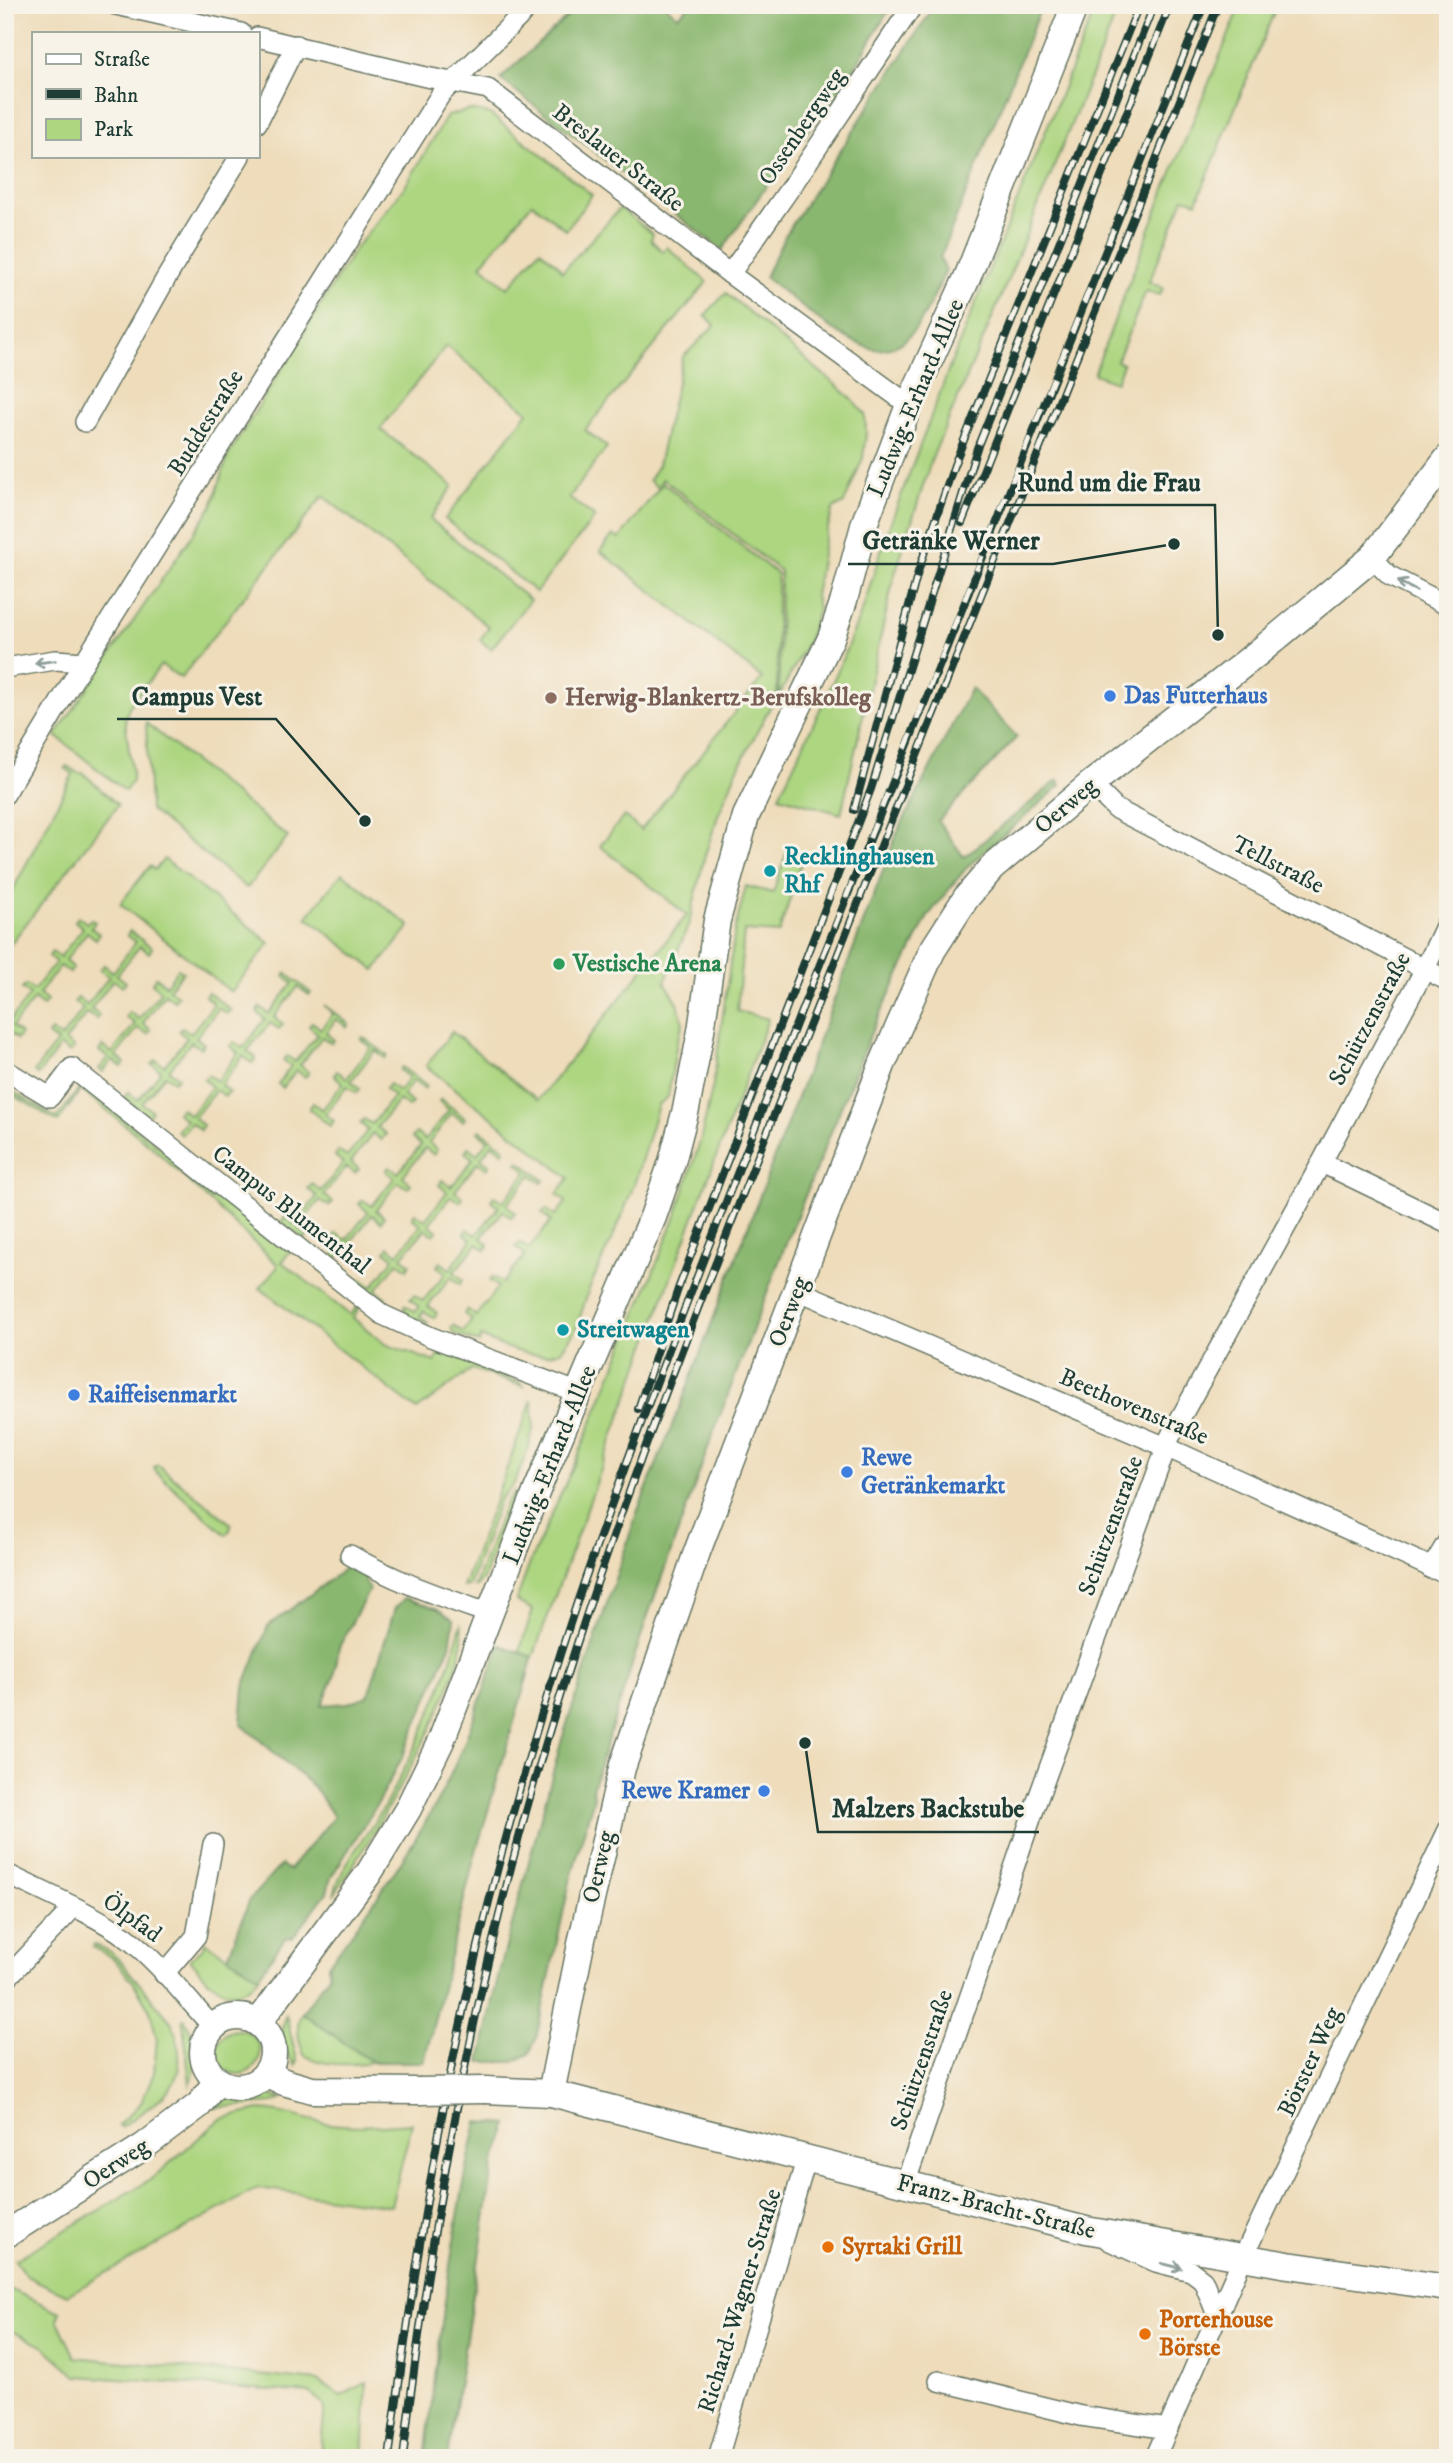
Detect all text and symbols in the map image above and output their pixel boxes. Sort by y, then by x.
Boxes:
legend [32,32,259,158]
text: Straße [94,47,150,73]
street label: Ossenbergweg [752,63,852,191]
text: Bahn [94,83,138,109]
street label: Breslauer Straße [546,97,690,219]
text: Park [94,117,134,143]
street label: Ludwig-Erhard-Allee [861,294,971,502]
street label: Buddestraße [161,364,251,482]
callout: Rund um die Frau [1004,458,1215,505]
text: Rund um die Frau [1017,467,1201,500]
callout: Getränke Werner [848,517,1053,564]
text: Getränke Werner [862,525,1040,558]
one-way arrow [1397,578,1418,592]
one-way arrow [34,656,57,669]
callout: Campus Vest [117,672,276,719]
text: Campus Vest [132,681,263,714]
place label: Das Futterhaus [1124,681,1267,711]
place label: Herwig-Blankertz-Berufskolleg [565,683,872,713]
marker: Das Futterhaus [1102,688,1118,704]
marker: Herwig-Blankertz-Berufskolleg [543,690,559,706]
street label: Oerweg [1028,771,1104,841]
street label: Tellstraße [1227,829,1329,901]
place label: Recklinghausen Rhf [784,842,935,900]
marker: Recklinghausen Rhf [762,863,778,879]
street label: Schützenstraße [1322,947,1418,1091]
place label: Vestische Arena [572,949,722,979]
marker: Vestische Arena [551,956,567,972]
street label: Campus Blumenthal [206,1139,377,1282]
street label: Oerweg [762,1272,816,1351]
place label: Streitwagen [577,1315,690,1345]
marker: Streitwagen [555,1322,571,1338]
street label: Ludwig-Erhard-Allee [496,1361,604,1569]
street label: Beethovenstraße [1055,1362,1213,1452]
place label: Raiffeisenmarkt [88,1380,237,1410]
marker: Raiffeisenmarkt [66,1387,82,1403]
place label: Rewe Getränkemarkt [861,1443,1006,1501]
street label: Schützenstraße [1072,1452,1150,1600]
marker: Rewe Getränkemarkt [839,1464,855,1480]
place label: Rewe Kramer [621,1776,751,1806]
marker: Rewe Kramer [756,1783,772,1799]
callout: Malzers Backstube [818,1785,1039,1832]
text: Malzers Backstube [832,1793,1025,1826]
street label: Oerweg [576,1828,622,1906]
street label: Ölpfad [97,1887,167,1949]
street label: Schützenstraße [884,1986,960,2134]
street label: Börster Weg [1271,2002,1349,2122]
street label: Oerweg [77,2131,155,2196]
street label: Franz-Bracht-Straße [894,2168,1098,2246]
street label: Richard-Wagner-Straße [692,2185,788,2417]
place label: Syrtaki Grill [842,2232,963,2262]
marker: Syrtaki Grill [820,2239,836,2255]
one-way arrow [1160,2260,1183,2273]
place label: Porterhouse Börste [1159,2305,1273,2363]
marker: Porterhouse Börste [1137,2326,1153,2342]

